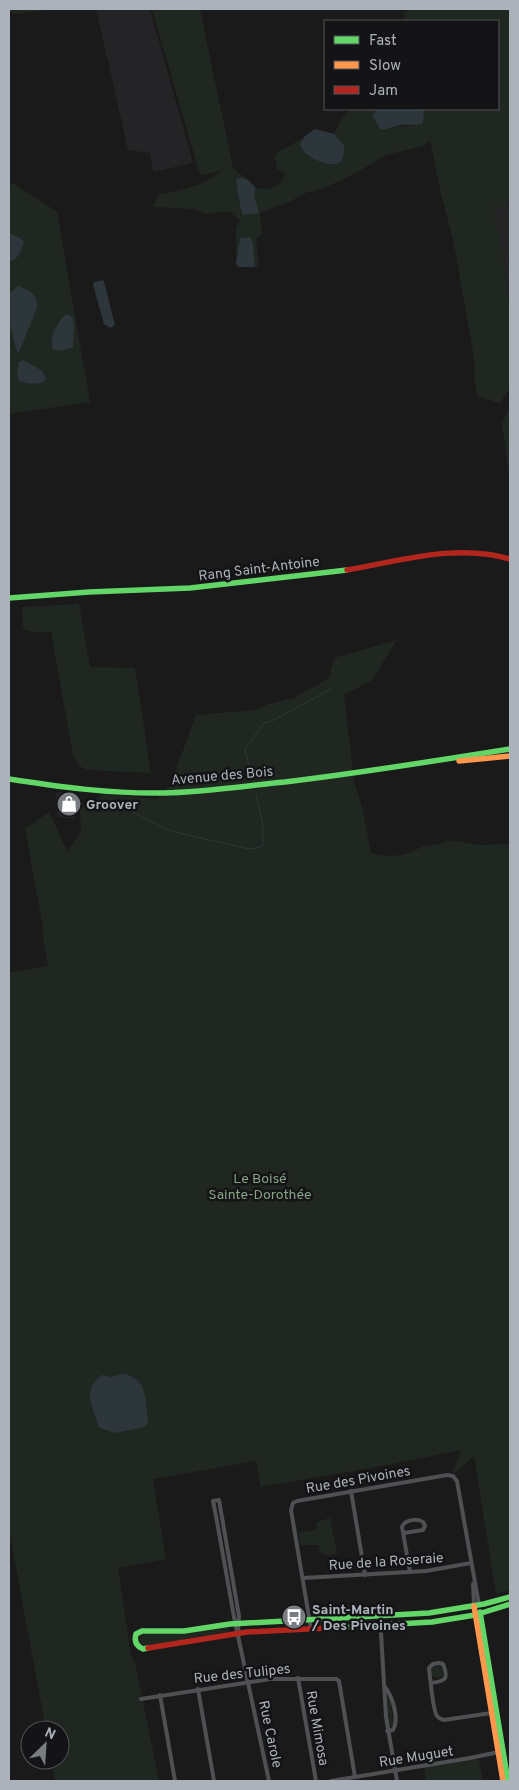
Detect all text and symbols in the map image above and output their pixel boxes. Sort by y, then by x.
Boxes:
legend [324,20,499,110]
text: Fast [369,32,397,51]
text: Slow [369,57,401,76]
text: Jam [369,82,398,101]
street label: Rang Saint-Antoine [197,554,321,585]
street label: Avenue des Bois [170,764,274,789]
shop icon: Groover [56,791,82,817]
place label: Groover [86,797,138,814]
park label: Le Boisé Sainte-Dorothée [208,1171,312,1204]
street label: Rue des Pivoines [305,1463,412,1498]
street label: Rue de la Roseraie [328,1550,444,1575]
place label: Saint-Martin / Des Pivoines [311,1602,406,1635]
bus stop icon: Saint-Martin / Des Pivoines [281,1604,307,1630]
street label: Rue des Tulipes [193,1661,291,1688]
street label: Rue Mimosa [302,1689,331,1767]
street label: Rue Carole [254,1699,285,1770]
north arrow [20,1720,70,1770]
text: N [42,1725,58,1744]
street label: Rue Muguet [378,1743,455,1772]

